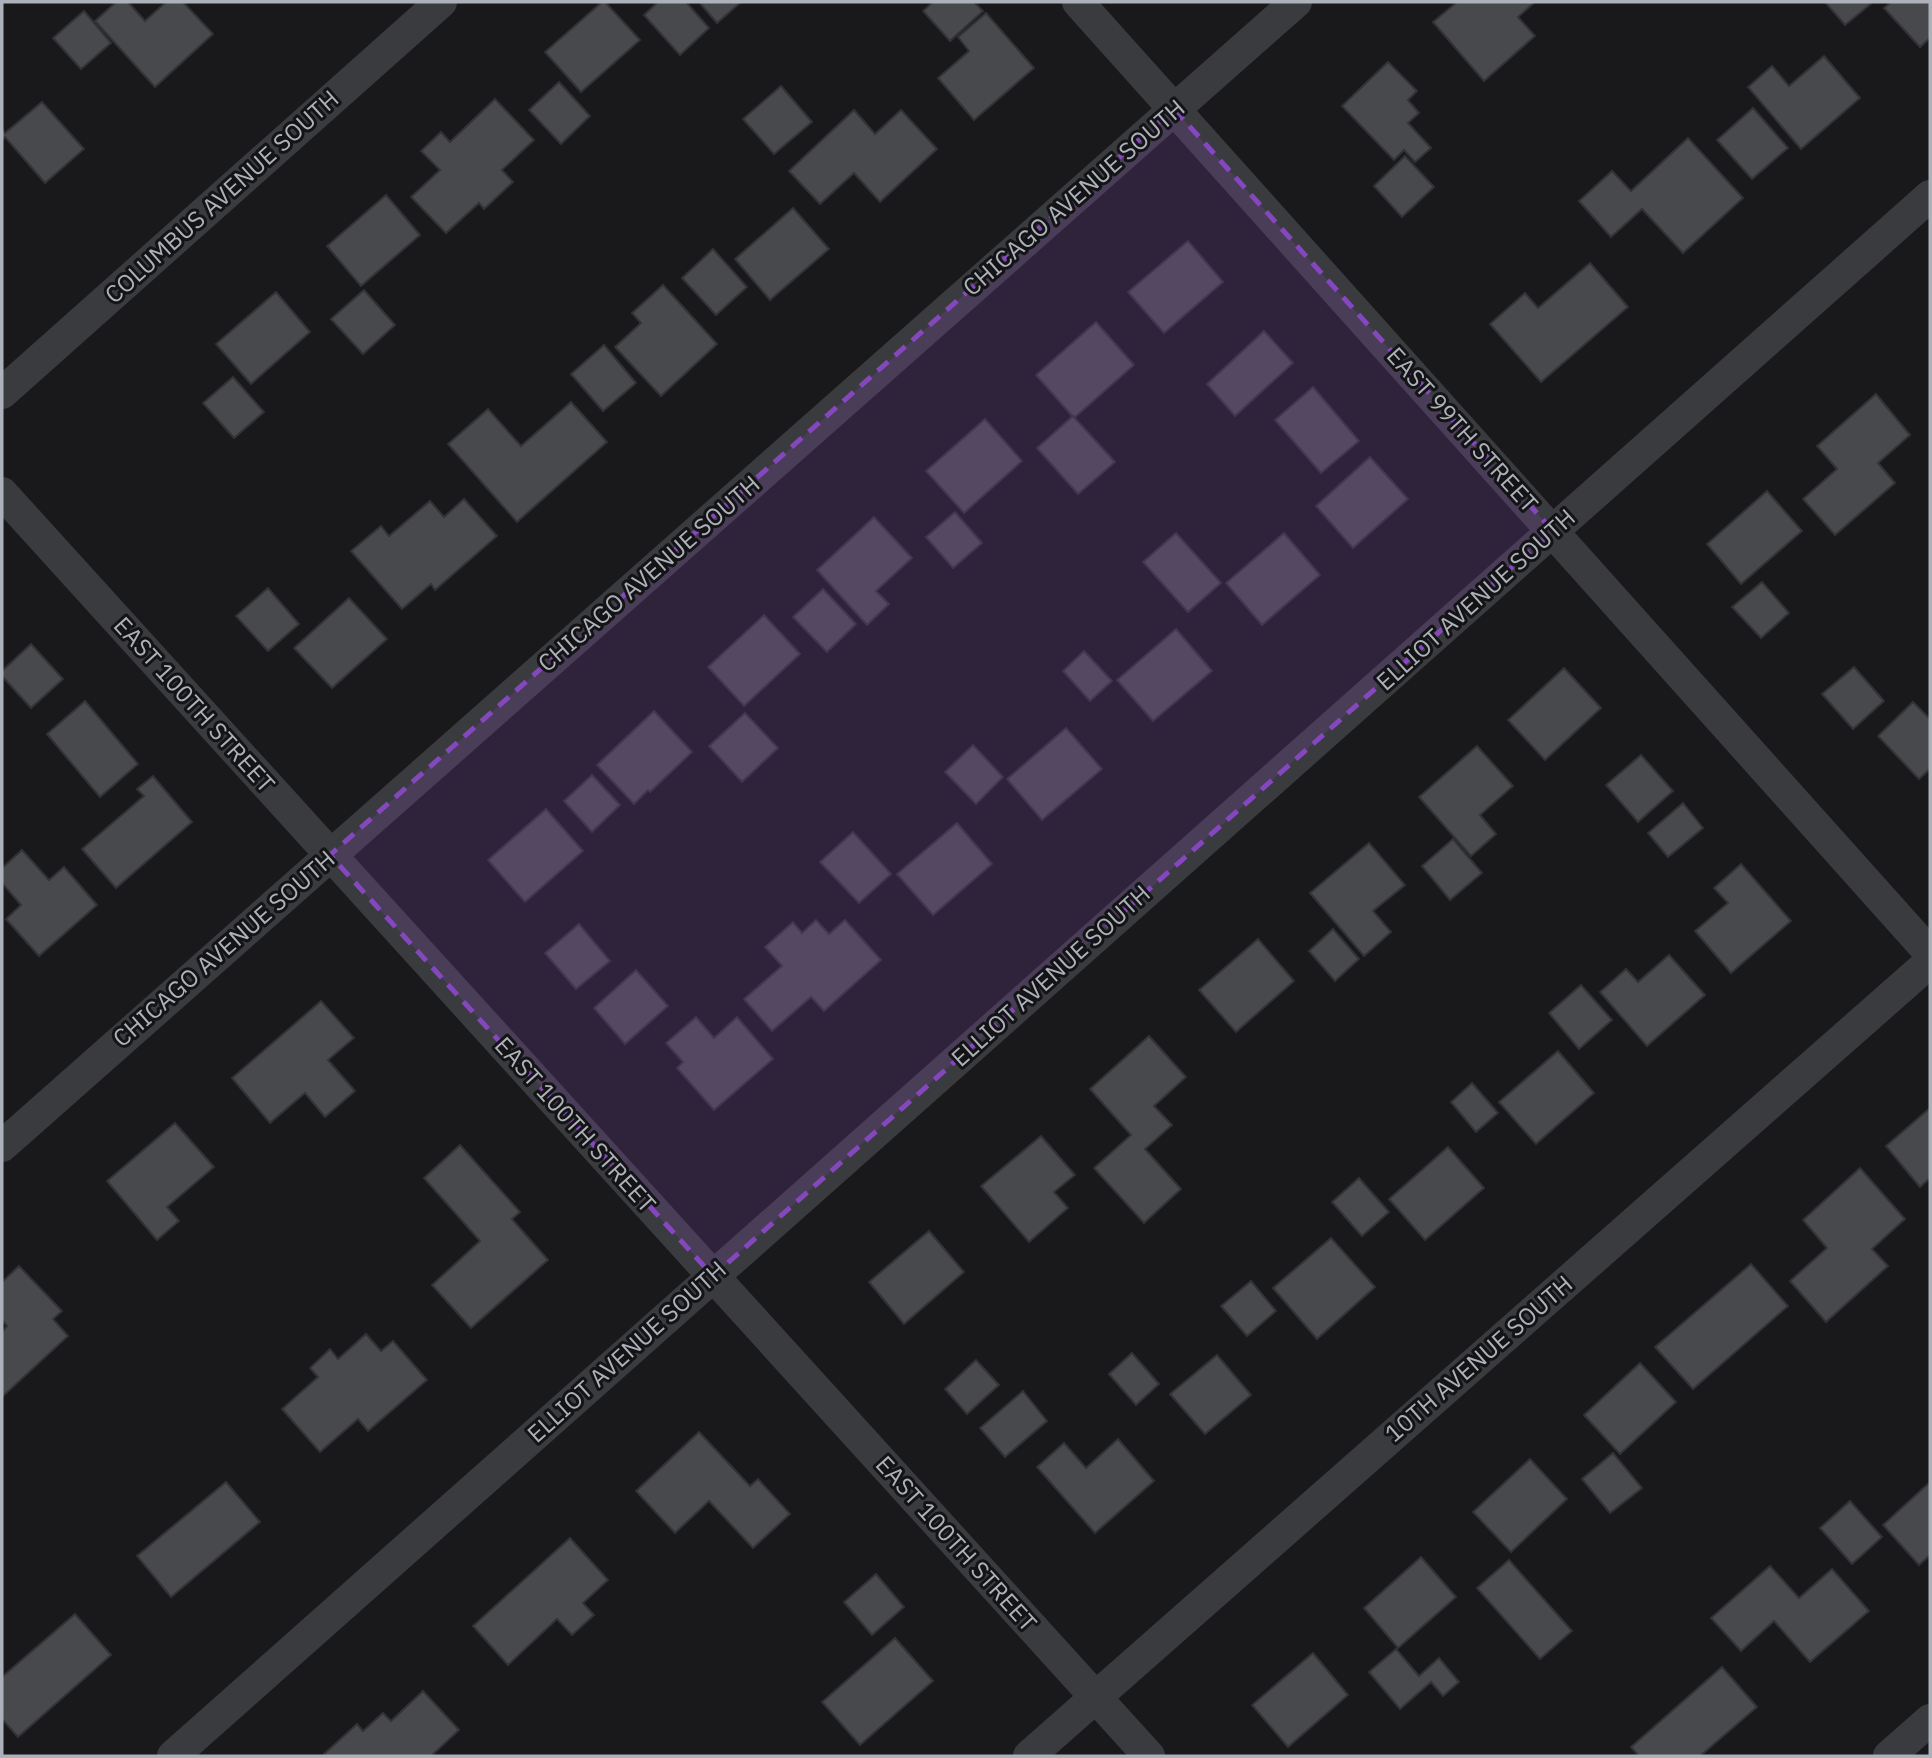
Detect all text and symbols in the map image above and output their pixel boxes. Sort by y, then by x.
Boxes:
street label: COLUMBUS AVENUE SOUTH [98,83,345,310]
street label: CHICAGO AVENUE SOUTH [955,92,1191,303]
street label: EAST 99TH STREET [1380,340,1546,519]
street label: CHICAGO AVENUE SOUTH [530,468,766,679]
street label: ELLIOT AVENUE SOUTH [1369,501,1582,697]
street label: EAST 100TH STREET [107,609,283,799]
street label: CHICAGO AVENUE SOUTH [105,843,341,1054]
street label: ELLIOT AVENUE SOUTH [944,877,1157,1073]
street label: EAST 100TH STREET [488,1029,664,1219]
street label: ELLIOT AVENUE SOUTH [520,1253,733,1449]
street label: 10TH AVENUE SOUTH [1378,1268,1579,1449]
street label: EAST 100TH STREET [869,1448,1045,1638]

